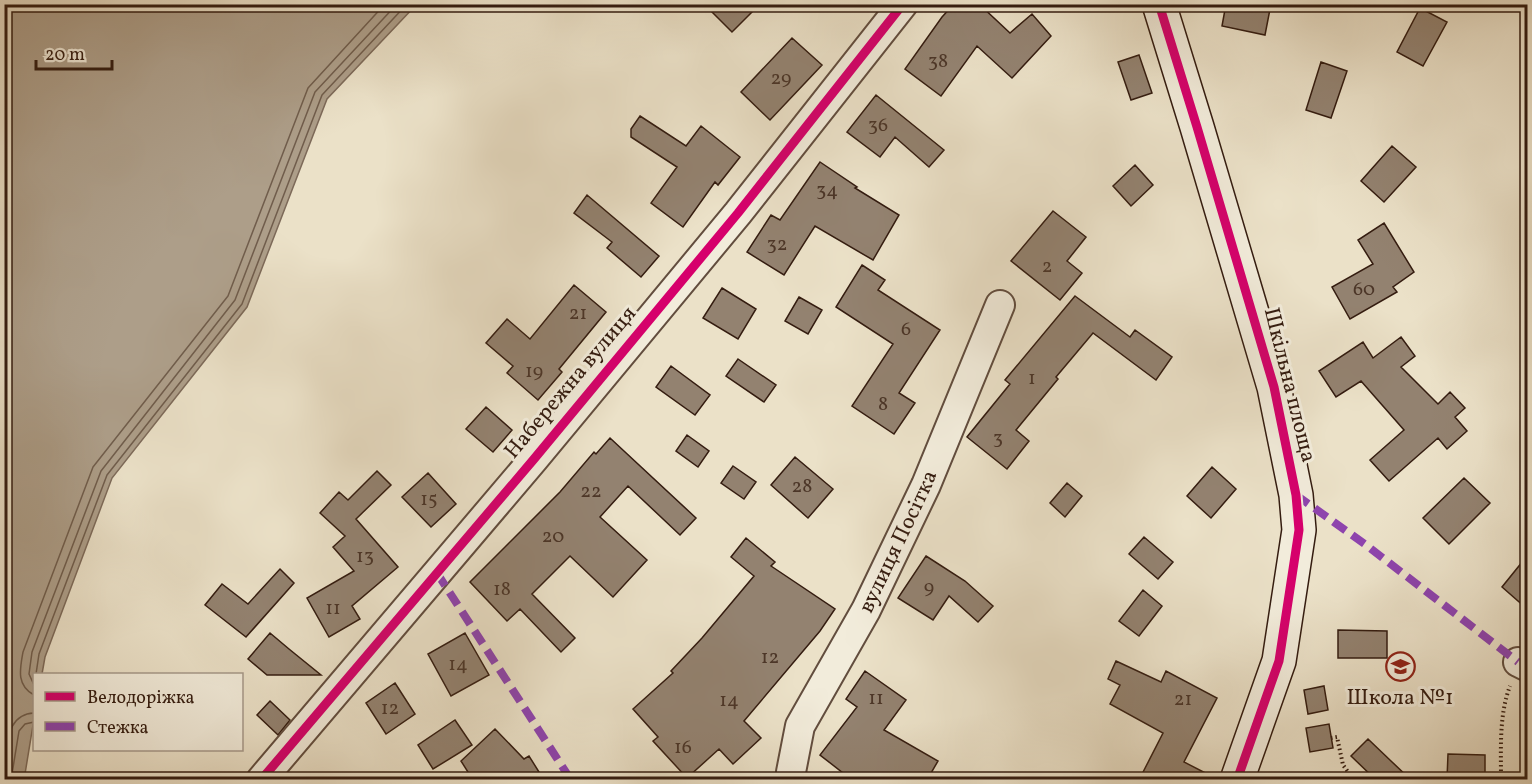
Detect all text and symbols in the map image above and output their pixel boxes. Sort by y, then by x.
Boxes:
scale bar [36,33,112,71]
text: 20 m [45,43,85,68]
house number: 38 [928,48,948,76]
house number: 29 [771,65,791,93]
house number: 36 [868,112,888,140]
house number: 34 [816,177,838,205]
house number: 32 [767,231,788,259]
house number: 2 [1042,253,1052,281]
house number: 60 [1353,276,1375,304]
street label: Набережна вулиця [498,300,644,466]
house number: 21 [569,300,587,328]
street label: Шкільна площа [1255,304,1323,466]
house number: 6 [901,316,911,344]
house number: 19 [525,358,543,386]
house number: 1 [1028,365,1036,393]
house number: 8 [878,391,888,419]
house number: 3 [993,425,1003,453]
street label: вулиця Посітка [851,466,946,618]
house number: 28 [792,473,812,501]
house number: 22 [580,478,602,506]
house number: 15 [420,486,438,514]
house number: 20 [542,523,564,551]
house number: 13 [356,543,374,571]
house number: 9 [924,574,934,602]
house number: 18 [493,576,511,604]
house number: 11 [325,595,341,623]
house number: 12 [761,644,779,672]
school or university icon: Школа №1 [1384,650,1416,682]
house number: 14 [448,651,468,679]
legend [33,673,243,751]
place label: Школа №1 [1347,683,1453,714]
house number: 11 [868,685,884,713]
text: Велодоріжка [87,686,195,711]
house number: 21 [1174,686,1192,714]
house number: 14 [719,687,739,715]
house number: 12 [381,695,399,723]
text: Стежка [87,716,149,741]
house number: 16 [674,734,692,762]

